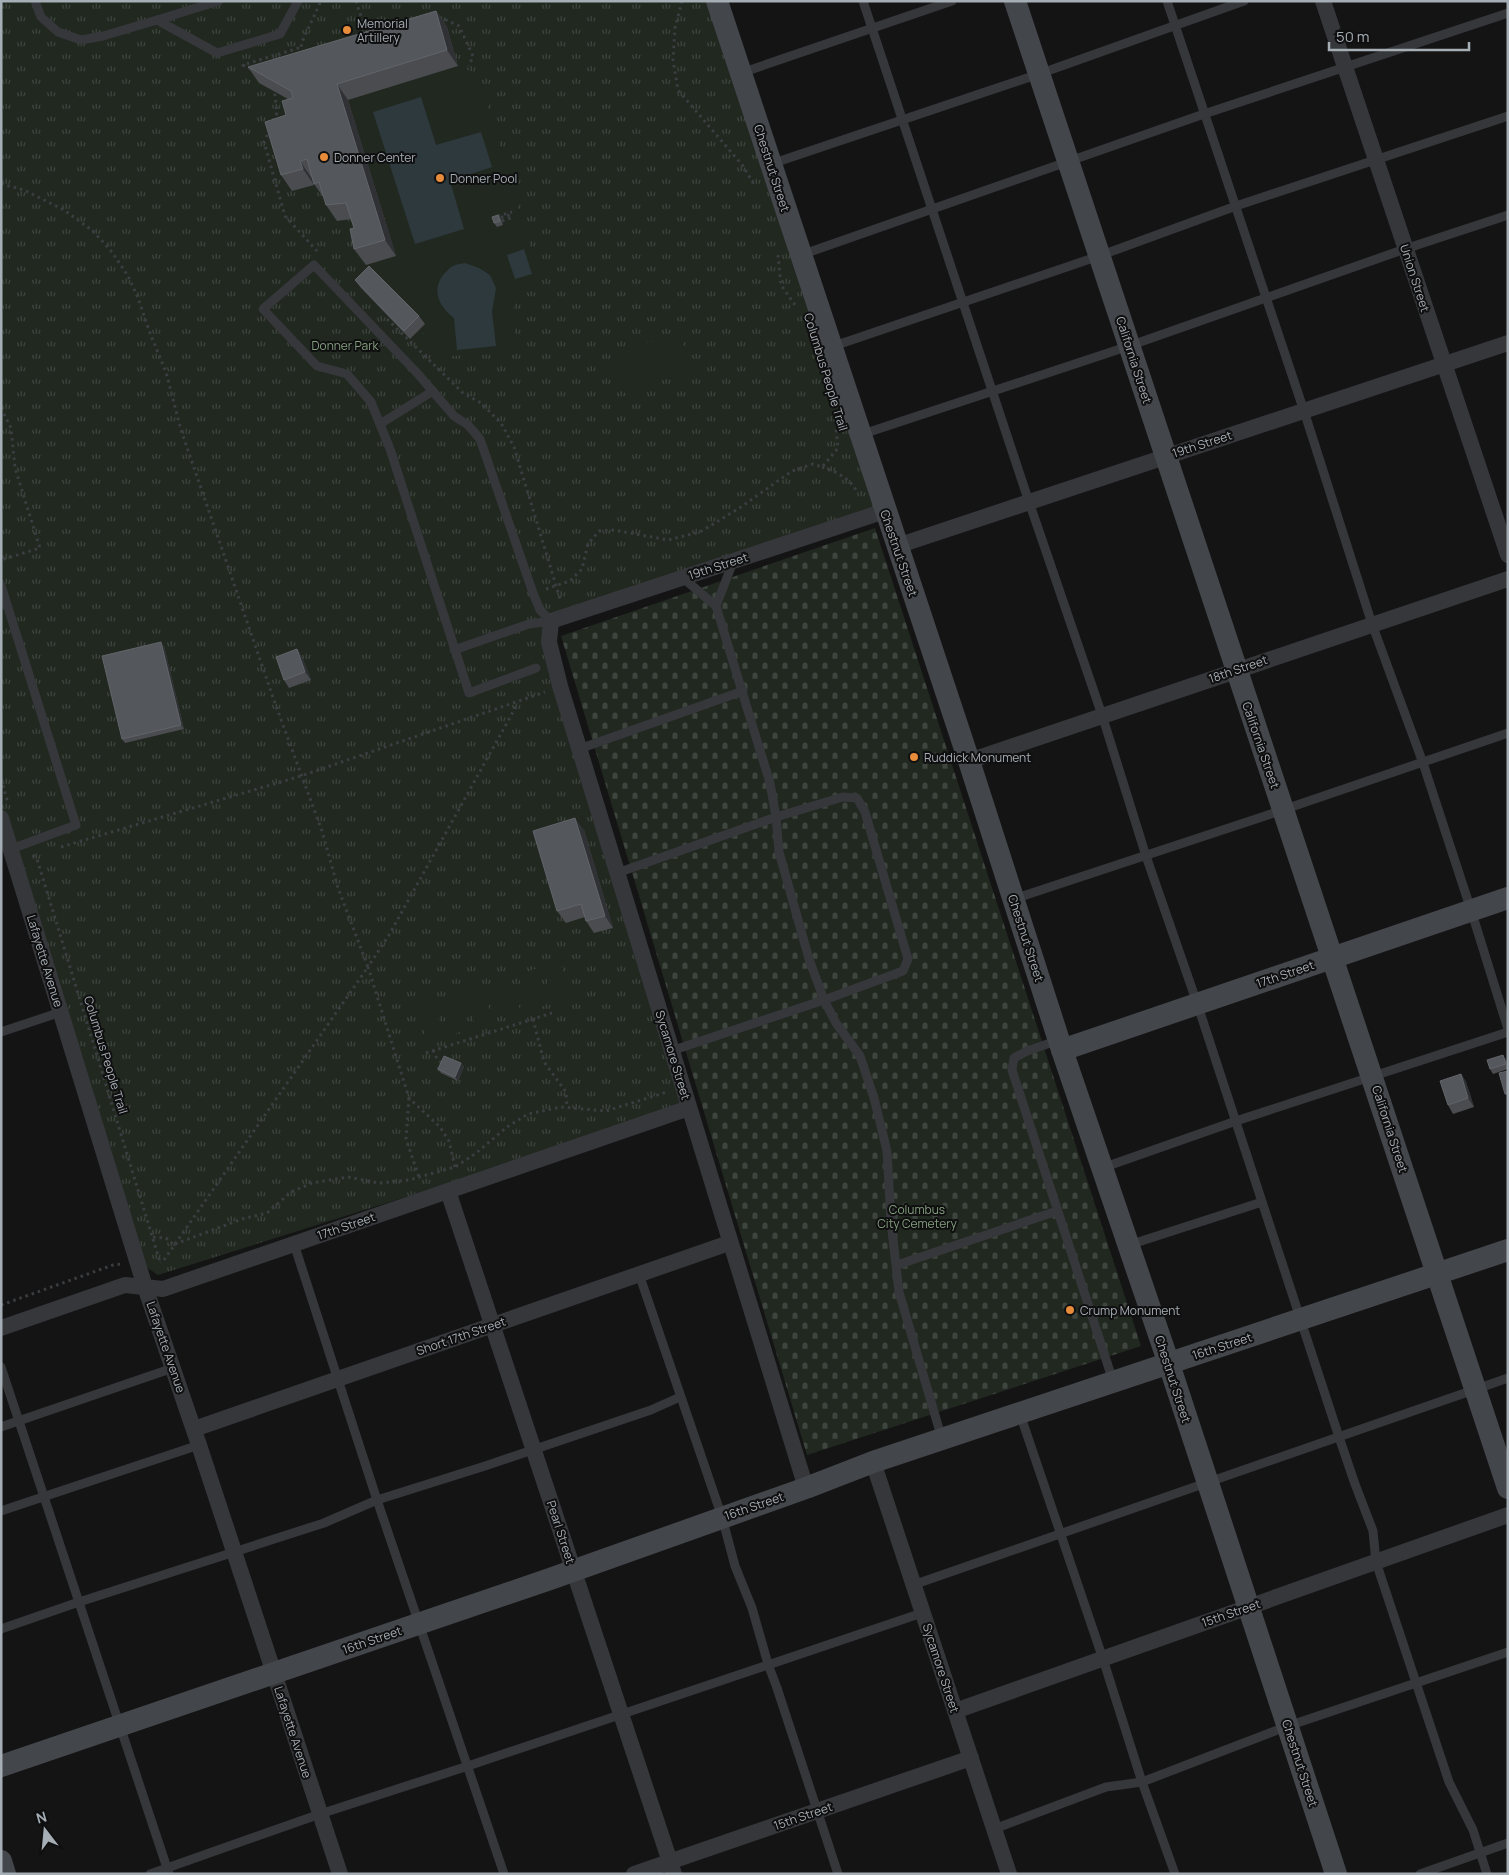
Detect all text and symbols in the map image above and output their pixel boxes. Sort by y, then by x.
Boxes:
place label: Memorial Artillery [357,15,408,46]
scale bar [1329,20,1469,52]
marker: Memorial Artillery [341,24,353,36]
text: 50 m [1336,26,1370,47]
street label: Chestnut Street [750,122,794,214]
place label: Donner Center [334,149,416,166]
marker: Donner Center [318,151,330,163]
place label: Donner Pool [450,170,517,187]
marker: Donner Pool [434,172,446,184]
street label: Union Street [1396,242,1434,314]
street label: Columbus People Trail [800,311,852,433]
street label: California Street [1112,314,1156,406]
park label: Donner Park [311,337,380,354]
street label: 19th Street [1170,426,1234,462]
street label: Chestnut Street [876,507,922,599]
street label: 19th Street [686,548,750,584]
street label: 18th Street [1206,651,1270,687]
street label: California Street [1238,699,1284,791]
place label: Ruddick Monument [924,749,1031,766]
marker: Ruddick Monument [908,751,920,763]
street label: Chestnut Street [1004,892,1048,984]
street label: Lafayette Avenue [23,913,67,1009]
street label: 17th Street [1254,956,1316,992]
street label: Columbus People Trail [80,994,132,1116]
street label: Sycamore Street [651,1008,695,1102]
street label: California Street [1368,1083,1412,1175]
park label: Columbus City Cemetery [877,1201,957,1232]
street label: 17th Street [315,1208,377,1244]
street label: Lafayette Avenue [142,1299,190,1395]
place label: Crump Monument [1080,1302,1180,1319]
marker: Crump Monument [1064,1304,1076,1316]
street label: Short 17th Street [414,1313,508,1359]
street label: 16th Street [1190,1328,1254,1364]
street label: Chestnut Street [1151,1333,1195,1425]
street label: 16th Street [722,1488,786,1524]
street label: Pearl Street [543,1498,579,1566]
street label: 15th Street [1199,1595,1263,1631]
street label: Sycamore Street [919,1621,963,1715]
street label: 16th Street [340,1622,404,1658]
street label: Lafayette Avenue [270,1684,316,1780]
street label: Chestnut Street [1278,1717,1322,1809]
street label: 15th Street [771,1798,835,1834]
north arrow [20,1805,70,1855]
text: N [34,1807,49,1828]

